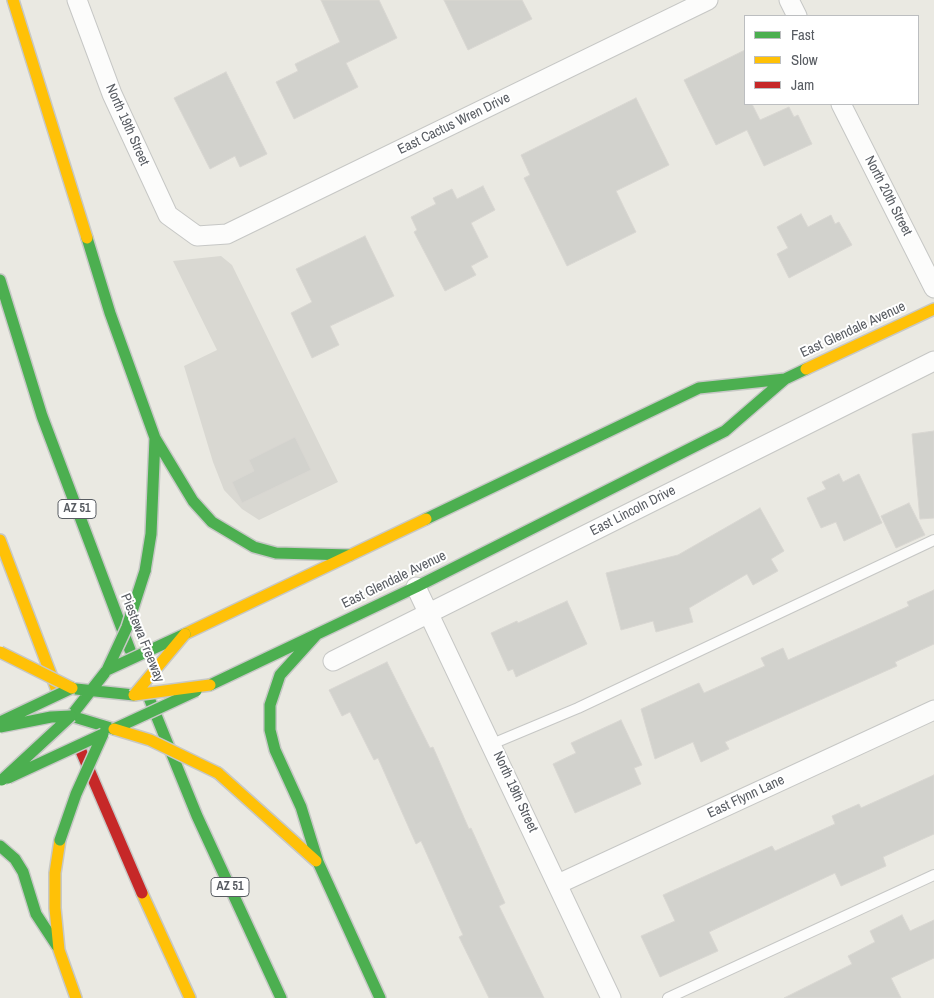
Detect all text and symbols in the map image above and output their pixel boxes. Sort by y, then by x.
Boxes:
legend [744,15,919,105]
text: Fast [791,24,814,45]
text: Slow [791,49,818,70]
text: Jam [791,74,814,95]
street label: North 19th Street [102,82,152,168]
street label: East Cactus Wren Drive [395,90,513,158]
street label: North 20th Street [861,153,915,239]
street label: East Glendale Avenue [798,298,908,362]
street label: East Lincoln Drive [587,482,679,540]
road number: AZ 51 [58,499,96,518]
street label: East Glendale Avenue [339,547,449,613]
street label: Piestewa Freeway [117,591,167,685]
street label: North 19th Street [489,749,541,835]
street label: East Flynn Lane [705,772,787,822]
road number: AZ 51 [211,878,249,896]

